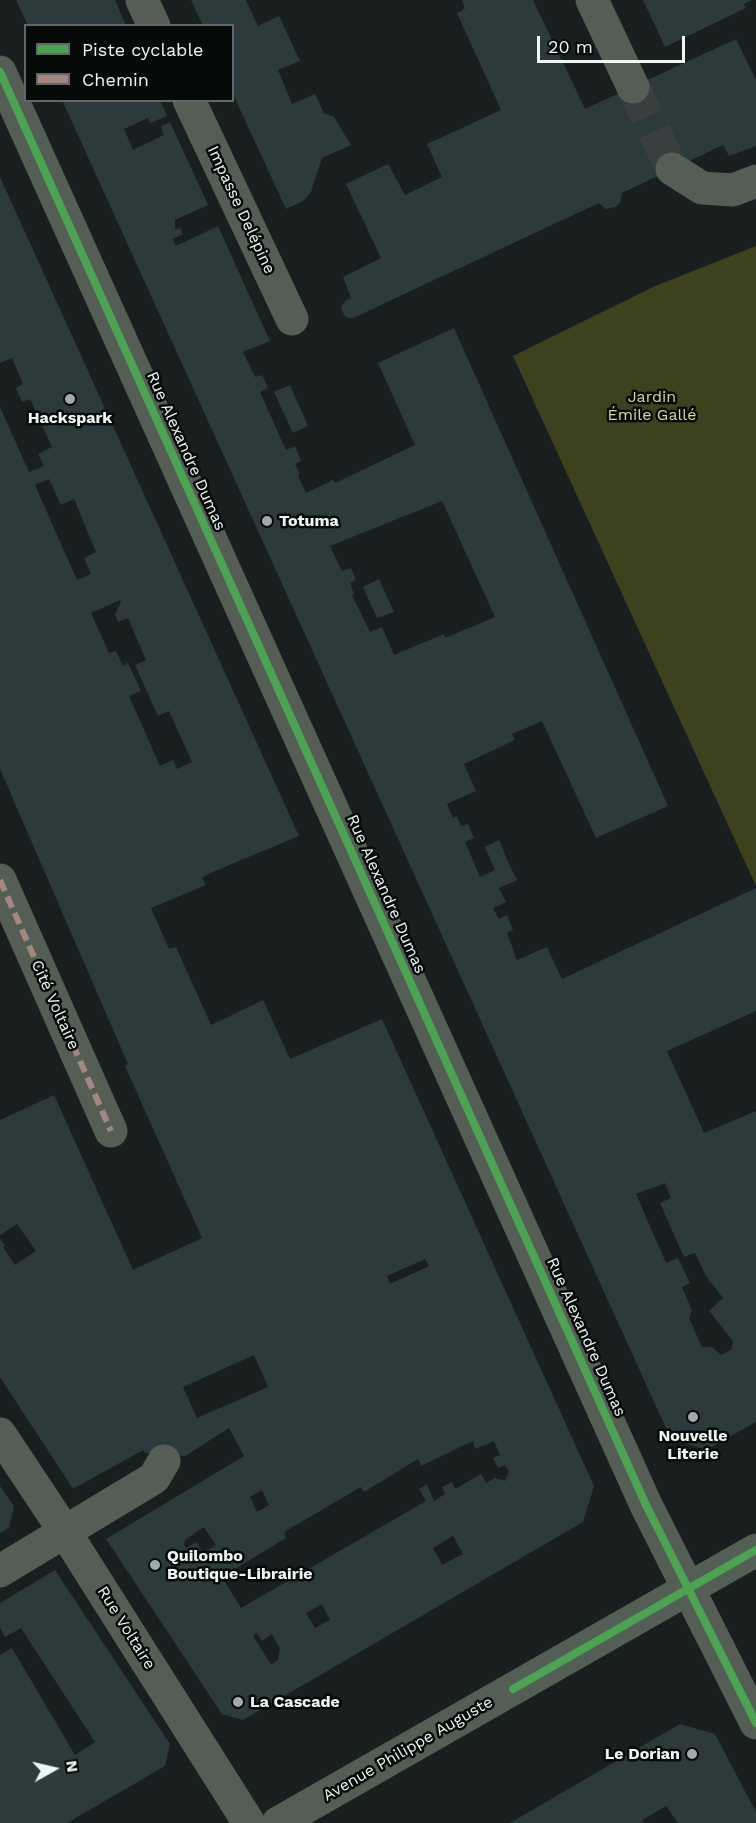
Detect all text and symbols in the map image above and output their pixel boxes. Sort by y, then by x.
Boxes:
legend [24,24,234,102]
scale bar [540,24,688,62]
text: 20 m [548,36,593,57]
text: Piste cyclable [82,39,203,60]
text: Chemin [82,69,149,90]
street label: Impasse Delépine [203,143,279,277]
street label: Rue Alexandre Dumas [142,369,230,533]
park label: Jardin Émile Gallé [608,387,696,425]
marker: Hackspark [63,392,77,406]
place label: Hackspark [28,408,112,428]
place label: Totuma [279,511,339,531]
marker: Totuma [260,514,274,528]
street label: Rue Alexandre Dumas [342,812,430,976]
street label: Cité Voltaire [27,957,83,1053]
street label: Rue Alexandre Dumas [542,1255,630,1419]
marker: Nouvelle Literie [686,1410,700,1424]
place label: Nouvelle Literie [658,1426,728,1464]
place label: Quilombo Boutique-Librairie [167,1546,313,1584]
marker: Quilombo Boutique-Librairie [148,1558,162,1572]
street label: Rue Voltaire [93,1583,159,1673]
place label: La Cascade [250,1692,340,1712]
street label: Avenue Philippe Auguste [320,1692,496,1806]
marker: La Cascade [231,1695,245,1709]
north arrow [24,1739,84,1799]
place label: Le Dorian [605,1744,680,1764]
marker: Le Dorian [685,1747,699,1761]
text: N [62,1759,83,1774]

